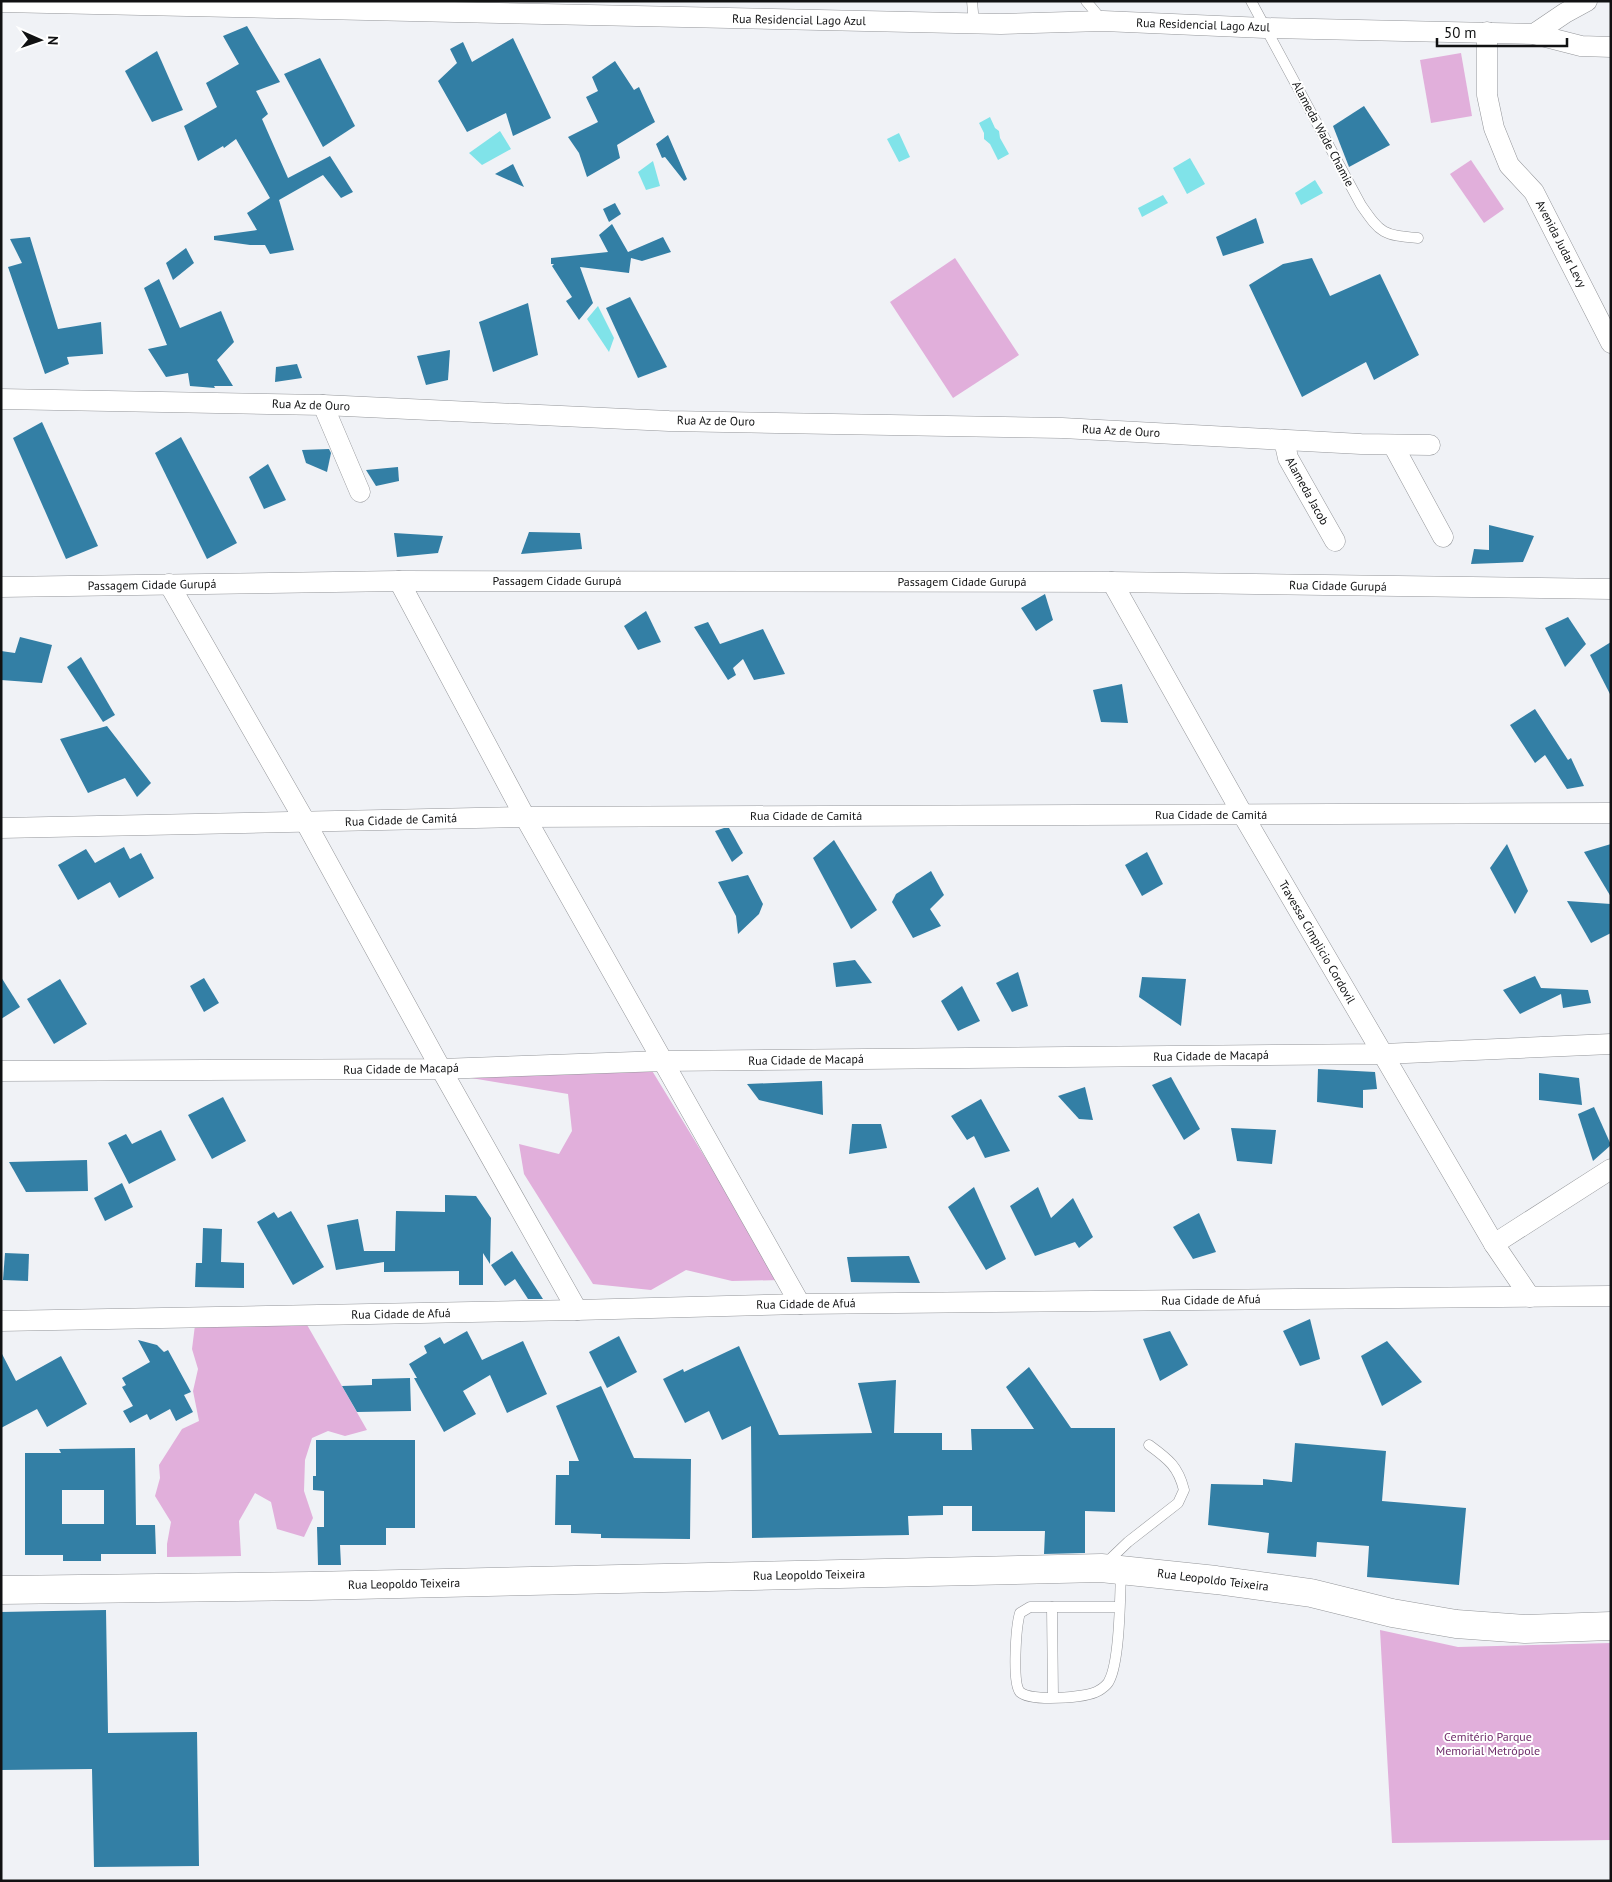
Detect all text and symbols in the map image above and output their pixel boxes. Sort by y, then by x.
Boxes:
street label: Rua Residencial Lago Azul [732,11,866,28]
north arrow [15,15,65,65]
street label: Rua Residencial Lago Azul [1136,15,1271,34]
scale bar [1437,15,1567,47]
text: 50 m [1444,23,1477,42]
text: N [44,36,62,45]
street label: Alameda Wade Chamie [1289,78,1358,189]
street label: Avenida Judar Levy [1533,198,1590,290]
street label: Rua Az de Ouro [272,396,350,413]
street label: Rua Az de Ouro [677,412,755,429]
street label: Rua Az de Ouro [1082,421,1160,440]
street label: Alameda Jacob [1283,454,1332,527]
street label: Passagem Cidade Gurupá [493,573,621,588]
street label: Passagem Cidade Gurupá [898,574,1026,589]
street label: Passagem Cidade Gurupá [87,576,217,593]
street label: Rua Cidade Gurupá [1289,577,1387,594]
street label: Rua Cidade de Camitá [1155,807,1267,822]
street label: Rua Cidade de Camitá [750,808,862,823]
street label: Rua Cidade de Camitá [345,810,457,829]
street label: Travessa Cimplicio Cordovil [1276,877,1359,1007]
street label: Rua Cidade de Macapá [1153,1047,1269,1064]
street label: Rua Cidade de Macapá [748,1051,864,1068]
street label: Rua Cidade de Macapá [343,1060,459,1077]
street label: Rua Cidade de Afuá [1161,1291,1261,1308]
street label: Rua Cidade de Afuá [756,1295,856,1312]
street label: Rua Cidade de Afuá [351,1305,451,1322]
street label: Rua Leopoldo Teixeira [1156,1565,1270,1594]
street label: Rua Leopoldo Teixeira [753,1566,865,1583]
street label: Rua Leopoldo Teixeira [348,1575,460,1592]
park label: Cemitério Parque Memorial Metrópole [1436,1729,1540,1758]

